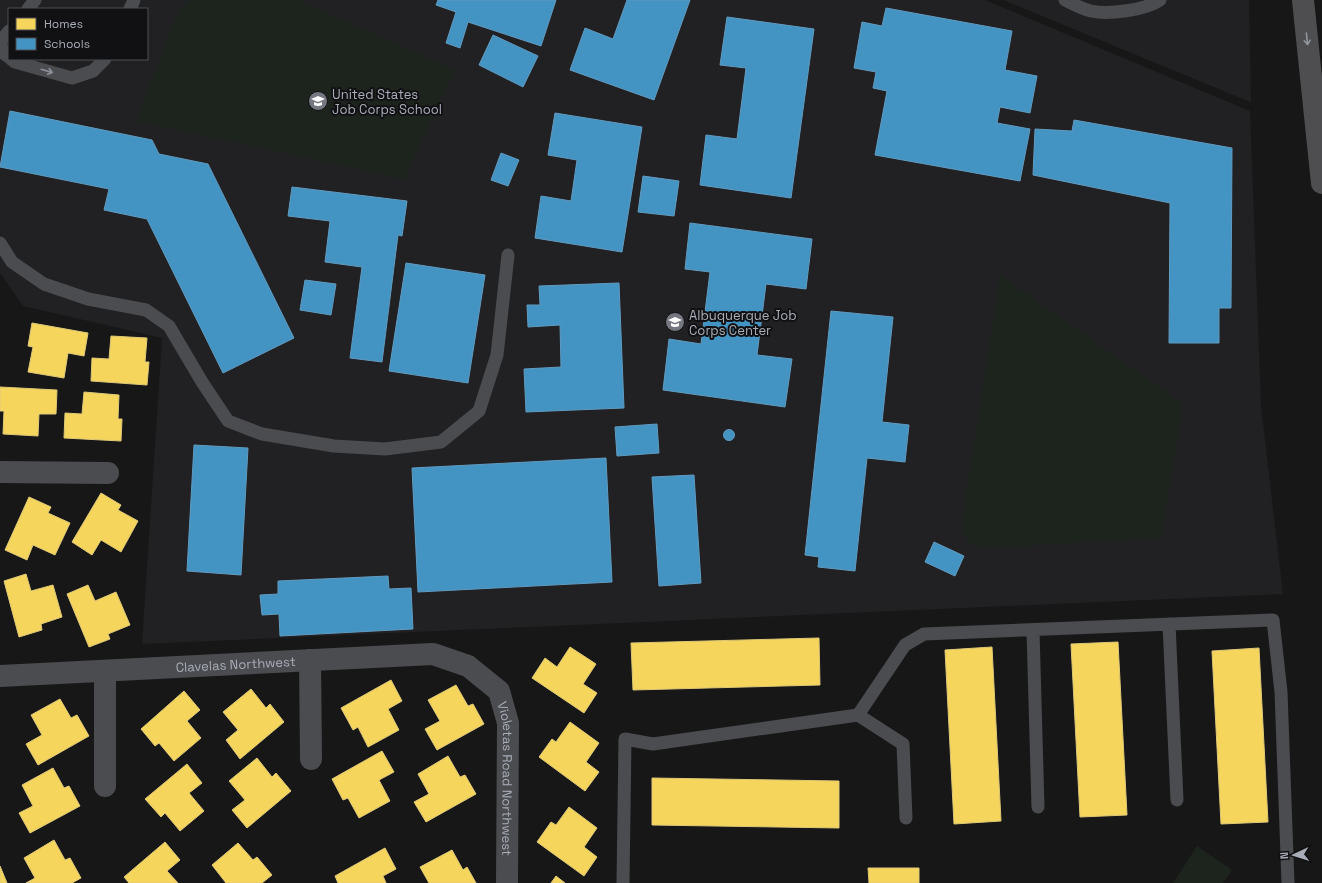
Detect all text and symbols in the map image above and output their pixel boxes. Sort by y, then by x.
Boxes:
legend [8,8,148,60]
text: Homes [44,16,83,32]
one-way arrow [1304,32,1311,45]
text: Schools [44,36,90,52]
one-way arrow [41,68,54,75]
place label: United States Job Corps School [332,86,442,118]
school or university icon: United States Job Corps School [307,90,329,112]
place label: Albuquerque Job Corps Center [689,307,797,339]
school or university icon: Albuquerque Job Corps Center [664,311,686,333]
street label: Clavelas Northwest [175,652,296,676]
street label: Violetas Road Northwest [494,699,516,856]
north arrow [1274,835,1314,875]
text: N [1277,852,1291,860]

